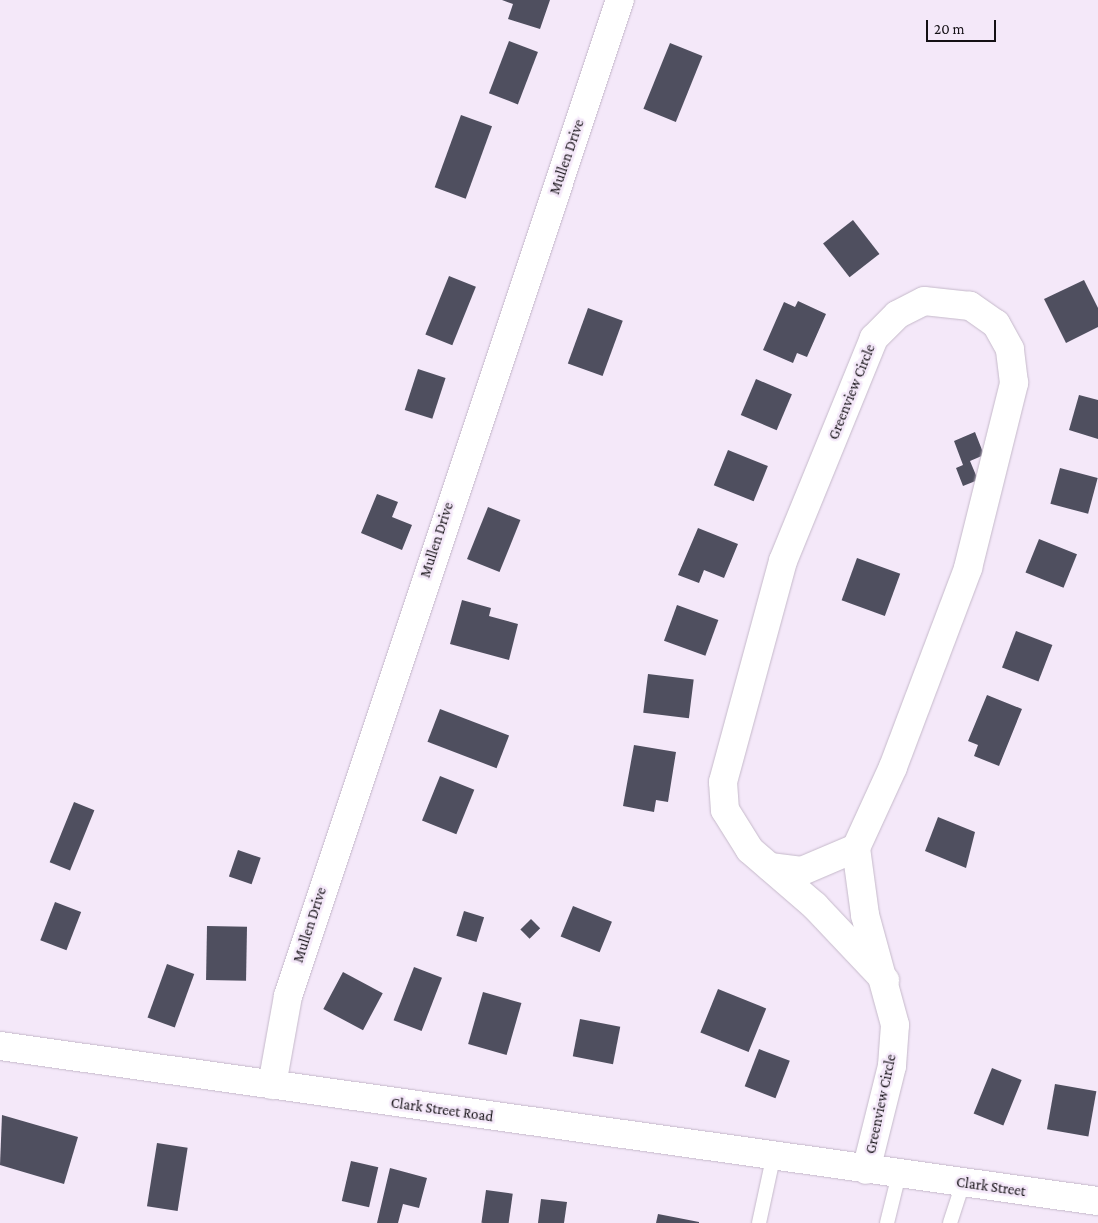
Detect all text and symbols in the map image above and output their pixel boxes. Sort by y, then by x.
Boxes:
scale bar [928,10,998,42]
text: 20 m [934,21,965,37]
street label: Mullen Drive [546,117,588,197]
street label: Greenview Circle [825,342,879,442]
street label: Mullen Drive [416,500,458,580]
street label: Mullen Drive [289,885,331,965]
street label: Greenview Circle [862,1053,900,1155]
street label: Clark Street Road [390,1094,494,1126]
street label: Clark Street [955,1173,1027,1201]

